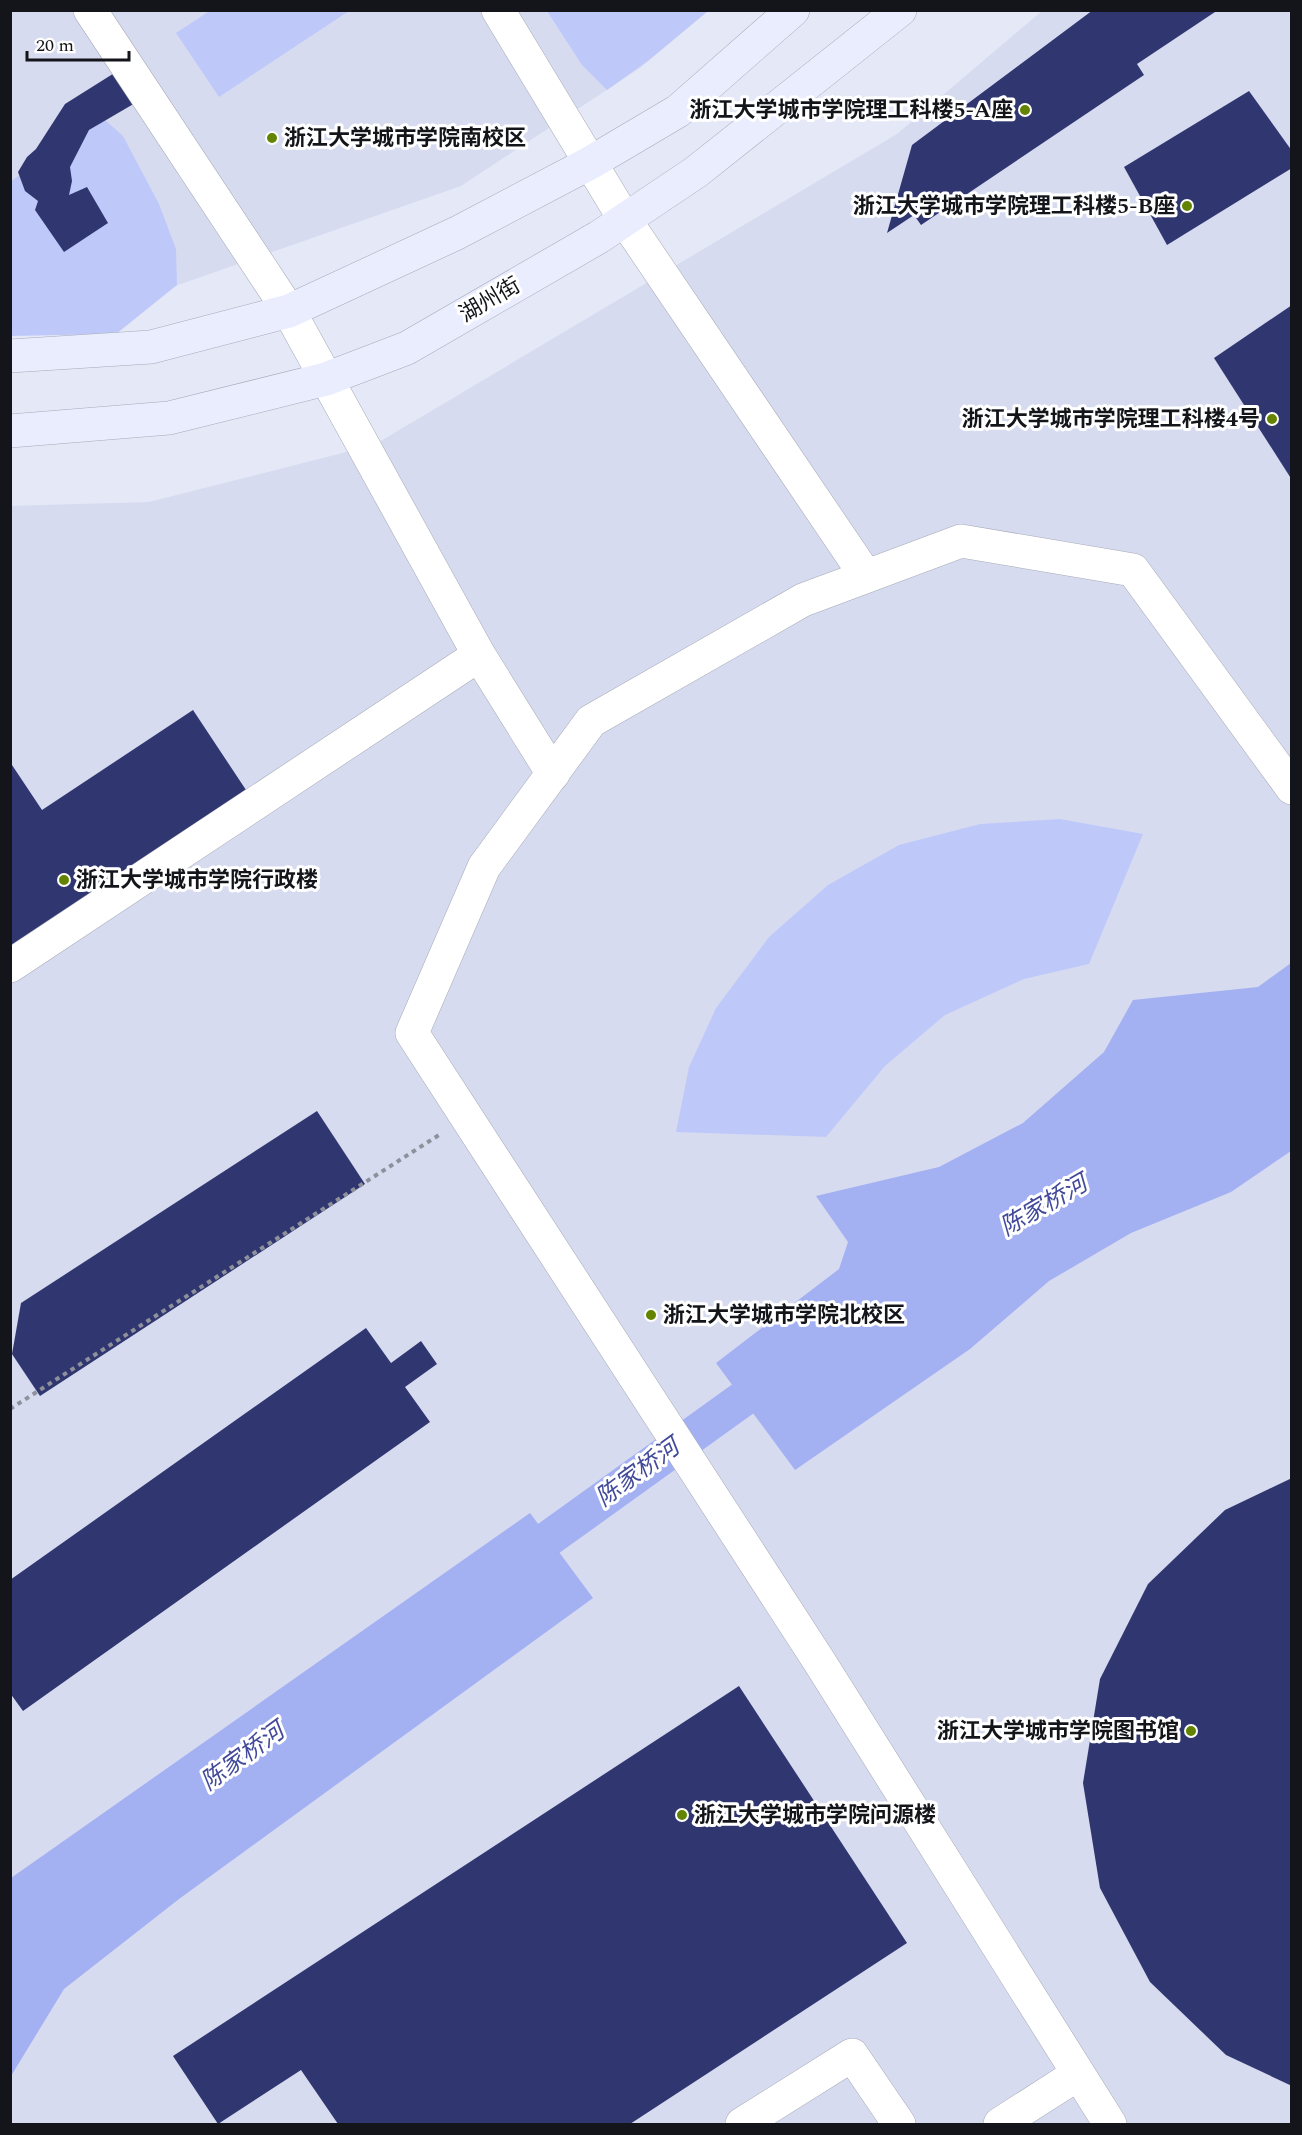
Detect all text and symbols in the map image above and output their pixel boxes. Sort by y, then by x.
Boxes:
scale bar [27,24,129,62]
text: 20 m [36,32,74,59]
place label: 浙江大学城市学院理工科楼5-A座 [690,94,1013,127]
marker: 浙江大学城市学院理工科楼5-A座 [1018,103,1032,117]
place label: 浙江大学城市学院南校区 [284,122,526,155]
marker: 浙江大学城市学院南校区 [265,131,279,145]
place label: 浙江大学城市学院理工科楼5-B座 [853,190,1175,223]
marker: 浙江大学城市学院理工科楼5-B座 [1180,199,1194,213]
street label: 湖州街 [453,269,527,331]
place label: 浙江大学城市学院理工科楼4号 [962,403,1260,436]
marker: 浙江大学城市学院理工科楼4号 [1265,412,1279,426]
place label: 浙江大学城市学院行政楼 [76,864,318,897]
marker: 浙江大学城市学院行政楼 [57,873,71,887]
water label: 陈家桥河 [993,1164,1098,1246]
place label: 浙江大学城市学院北校区 [663,1299,905,1332]
marker: 浙江大学城市学院北校区 [644,1308,658,1322]
water label: 陈家桥河 [589,1428,691,1516]
water label: 陈家桥河 [194,1712,296,1800]
place label: 浙江大学城市学院图书馆 [937,1715,1179,1748]
marker: 浙江大学城市学院图书馆 [1184,1724,1198,1738]
place label: 浙江大学城市学院问源楼 [694,1799,936,1832]
marker: 浙江大学城市学院问源楼 [675,1808,689,1822]

